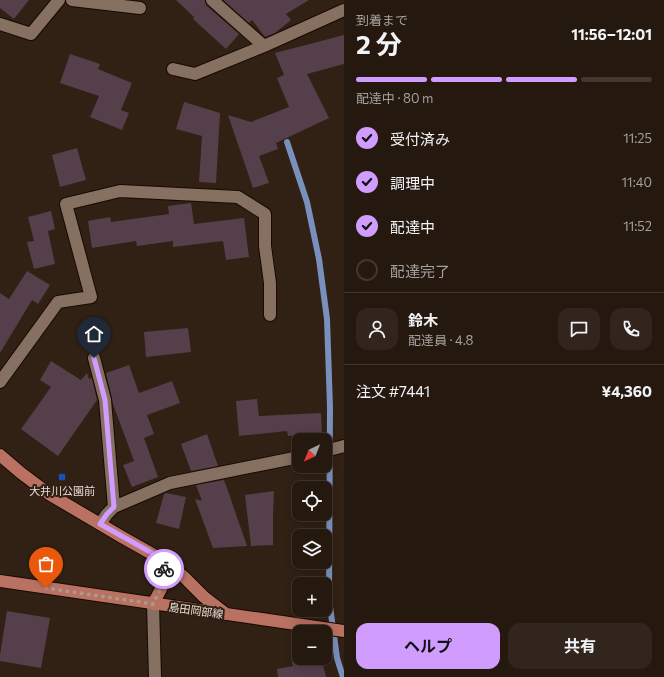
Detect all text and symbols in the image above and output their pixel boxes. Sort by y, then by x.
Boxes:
text: 到着まで [356,12,408,28]
text: 11:56–12:01 [571,25,652,43]
text: 2 分 [356,28,402,59]
text: 配達中 · 80 m [356,90,433,106]
icon: check [356,127,378,149]
text: 受付済み [390,130,450,148]
text: 11:25 [623,130,652,146]
icon: check [356,171,378,193]
text: 調理中 [390,174,435,192]
text: 11:40 [622,174,652,190]
icon: check [356,215,378,237]
text: 配達中 [390,218,435,236]
text: 11:52 [623,218,652,234]
text: 配達完了 [390,262,450,280]
button: person [356,308,398,350]
button: chat [558,308,600,350]
button: phone [610,308,652,350]
text: 鈴木 [408,311,438,329]
pin [77,317,111,358]
icon: home [83,323,105,345]
text: 配達員 · 4.8 [408,332,474,348]
text: 注文 #7441 [356,382,430,400]
text: ¥4,360 [601,382,652,400]
north arrow [292,433,332,473]
map controls [292,433,332,665]
marker: 大井川公園前 [57,472,67,482]
button: locate [292,481,332,521]
place label: 大井川公園前 [29,484,95,497]
button: layers [292,529,332,569]
pin [29,547,63,588]
courier [144,549,184,589]
icon: bag [35,553,57,575]
icon: bike [153,558,175,580]
button: + [292,577,332,617]
street label: 島田岡部線 [168,600,224,620]
button: ヘルプ [356,623,500,669]
button: 共有 [508,623,652,669]
button: − [292,625,332,665]

